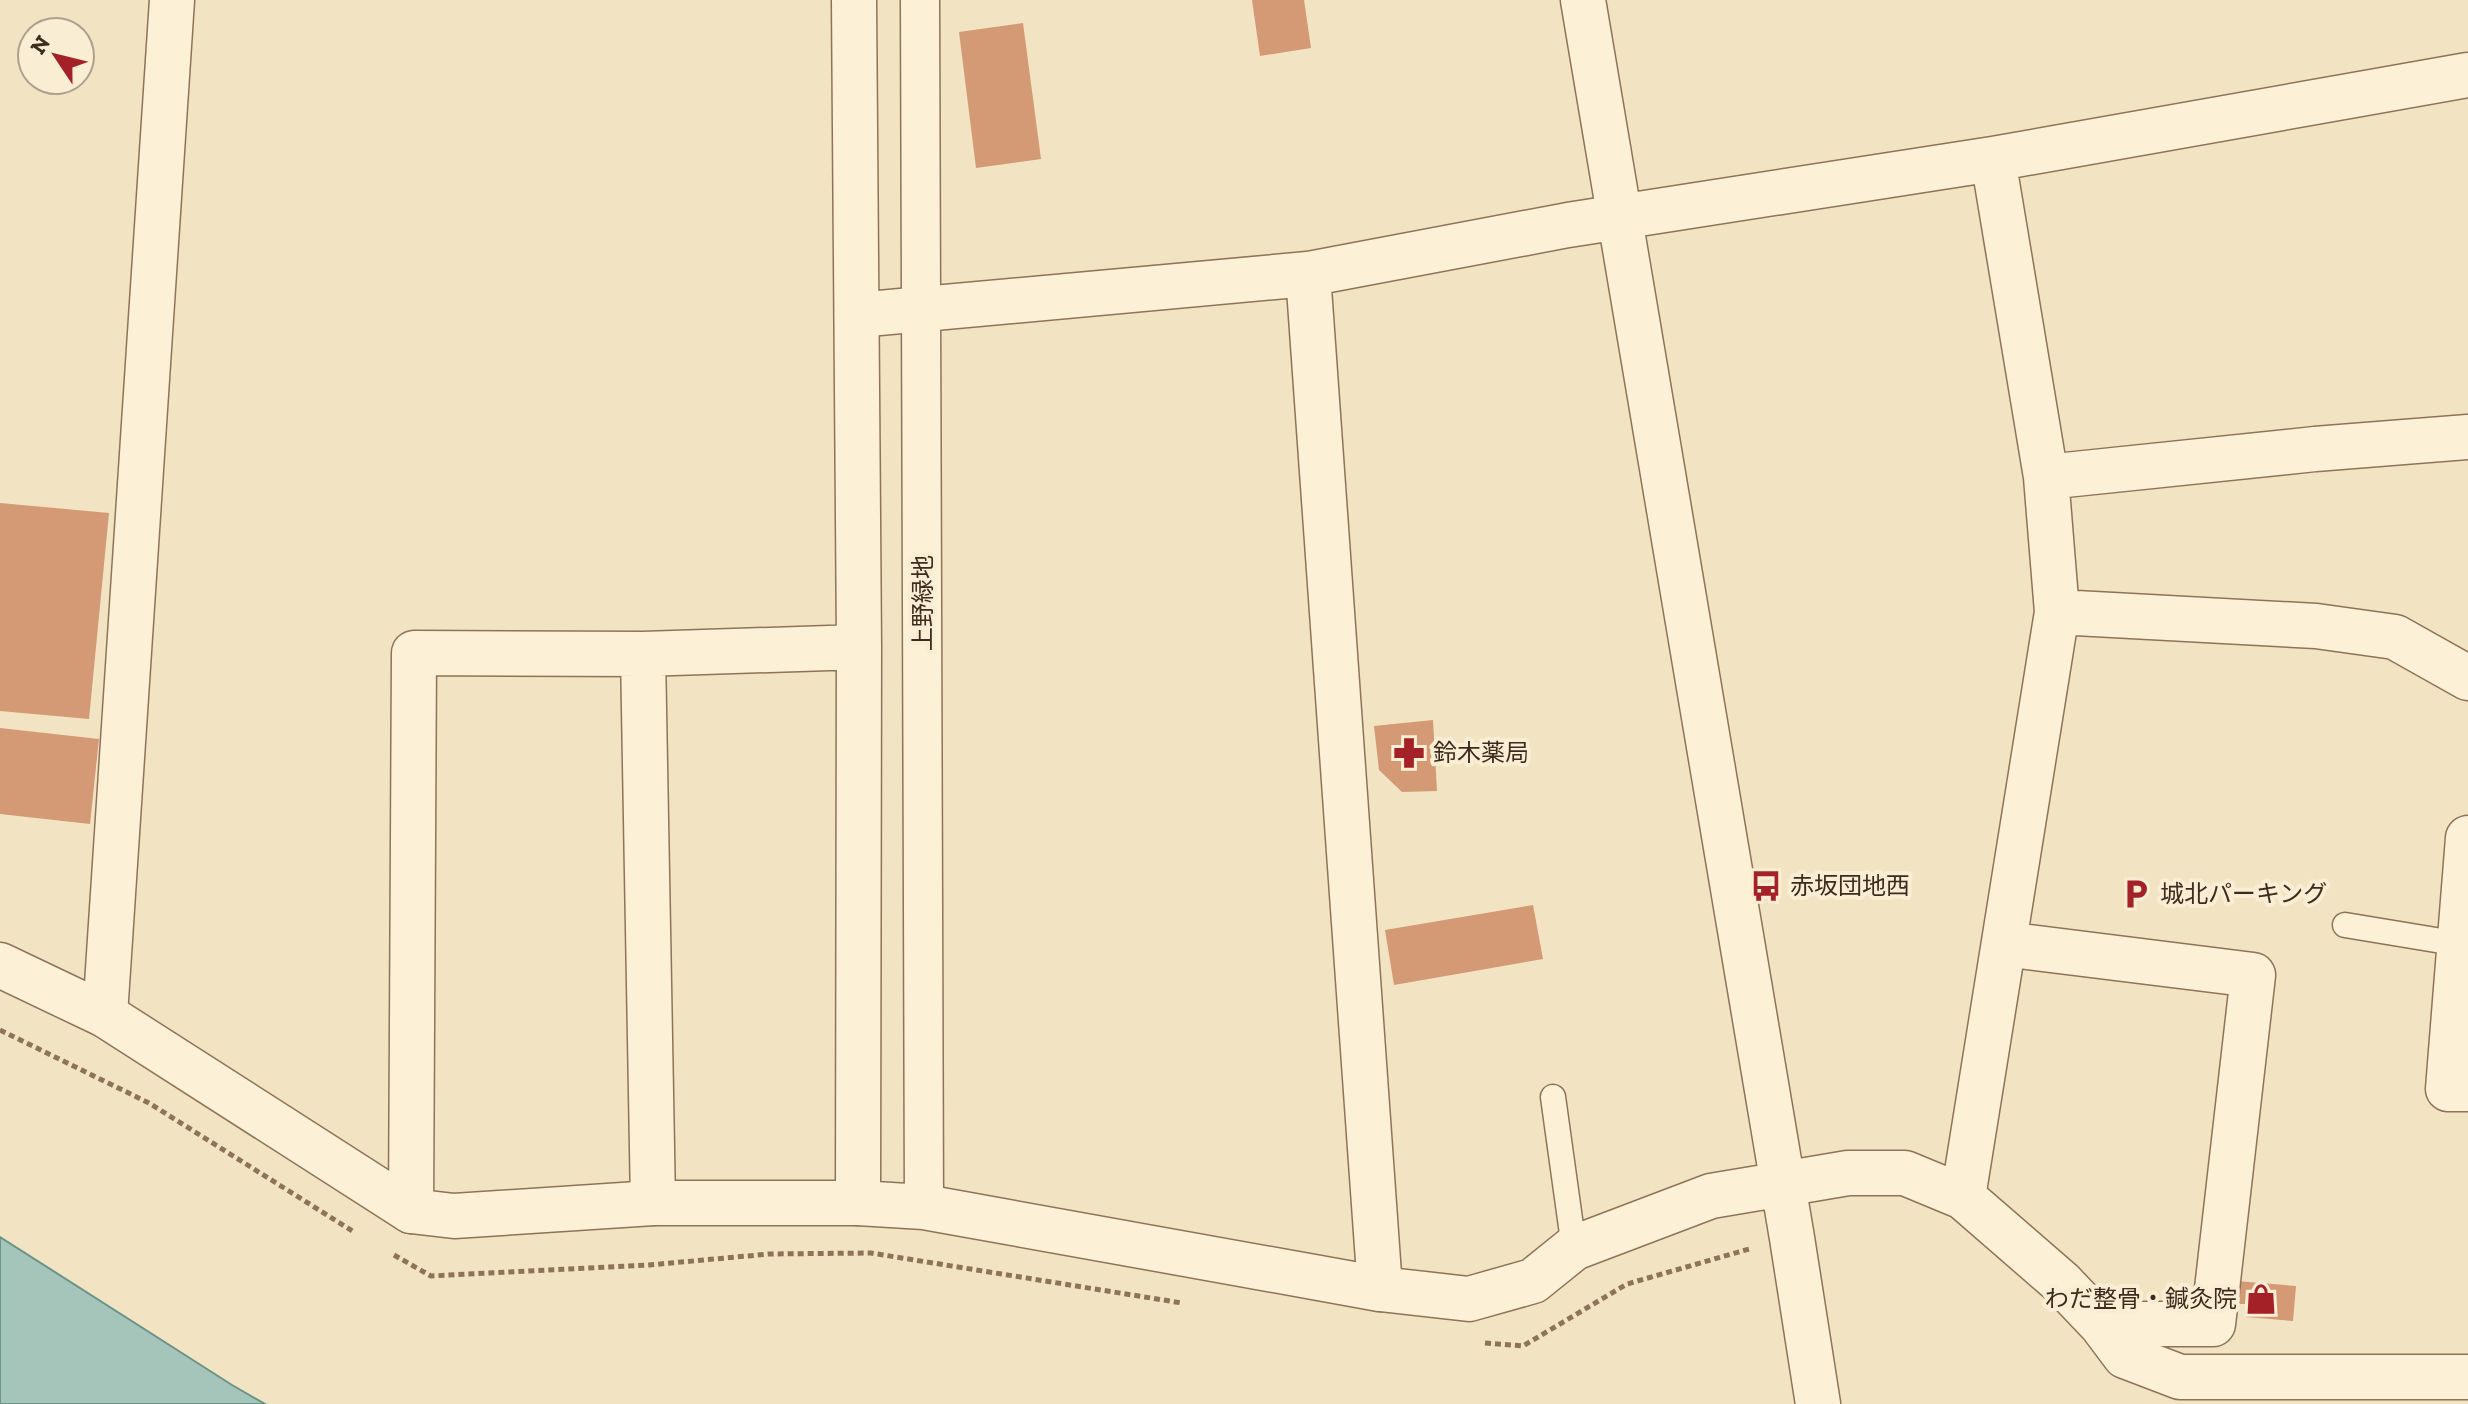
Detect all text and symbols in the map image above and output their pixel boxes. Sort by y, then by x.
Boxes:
north arrow [16,16,96,96]
text: N [24,30,56,59]
street label: 上野緑地 [908,555,937,651]
pharmacy icon: 鈴木薬局 [1392,736,1426,770]
place label: 鈴木薬局 [1433,738,1529,767]
bus stop icon: 赤坂団地西 [1749,869,1783,903]
place label: 赤坂団地西 [1790,871,1910,900]
parking icon: 城北パーキング [2119,877,2153,911]
place label: 城北パーキング [2160,879,2327,908]
shop icon: わだ整骨・鍼灸院 [2244,1282,2278,1316]
place label: わだ整骨・鍼灸院 [2045,1284,2237,1313]

